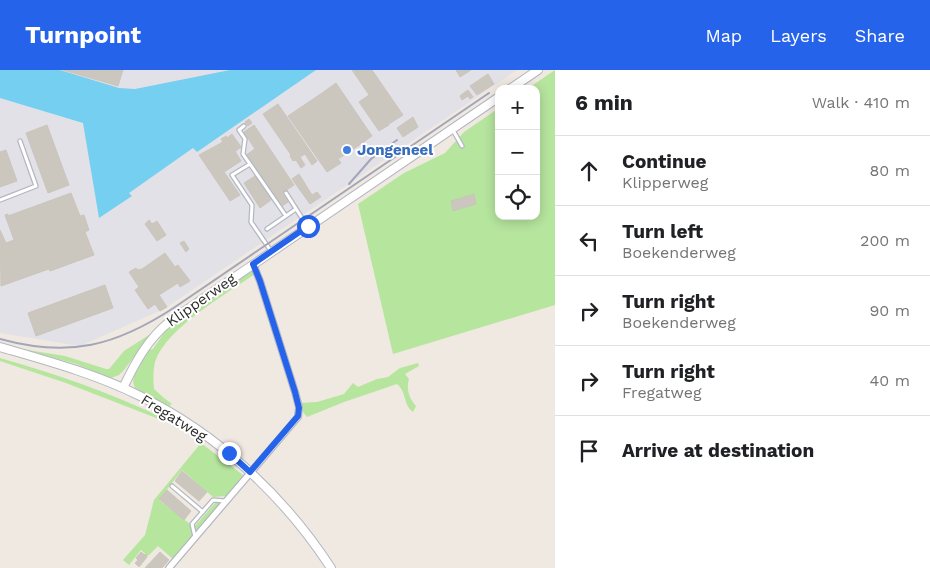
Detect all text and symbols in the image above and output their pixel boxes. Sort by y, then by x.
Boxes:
text: Turnpoint [25,21,141,49]
text: Map [705,25,742,46]
text: Layers [770,25,827,46]
text: Share [855,25,905,46]
map controls [495,85,540,220]
button: + [495,85,540,130]
text: 6 min [575,90,633,115]
text: Walk · 410 m [812,93,910,112]
button: − [495,130,540,175]
place label: Jongeneel [357,141,433,159]
marker: Jongeneel [341,144,353,156]
text: Continue [622,150,706,173]
icon: ahead [575,157,603,185]
text: 80 m [869,161,910,180]
text: Klipperweg [622,173,708,192]
button: locate [495,175,540,220]
route start [297,215,320,238]
text: Turn left [622,220,703,243]
icon: left [575,227,603,255]
text: 200 m [860,231,910,250]
text: Boekenderweg [622,243,736,262]
street label: Klipperweg [163,269,239,331]
text: Turn right [622,290,715,313]
icon: right [575,297,603,325]
text: 90 m [869,301,910,320]
text: Boekenderweg [622,313,736,332]
text: Turn right [622,360,715,383]
icon: right [575,367,603,395]
text: 40 m [870,371,910,390]
text: Fregatweg [622,383,701,402]
street label: Fregatweg [138,391,210,445]
icon: arrive [575,437,603,465]
text: Arrive at destination [622,439,814,462]
route end [218,442,241,465]

